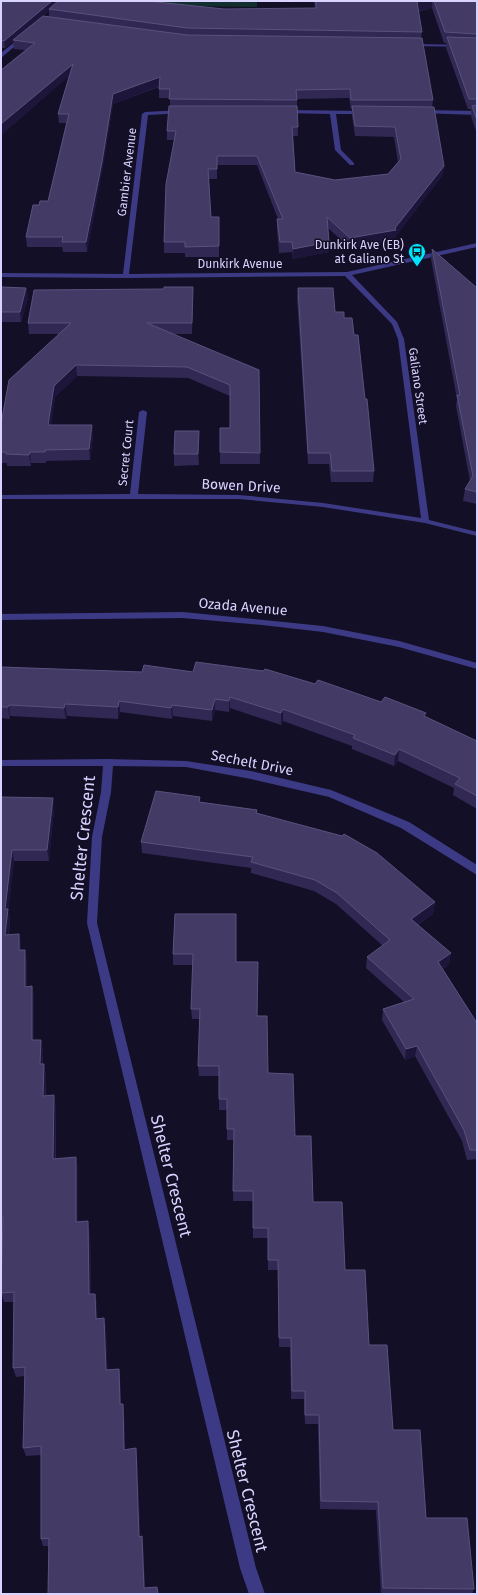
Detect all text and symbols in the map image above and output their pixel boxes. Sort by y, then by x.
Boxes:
street label: Gambier Avenue [115,127,139,217]
place label: Dunkirk Ave (EB) at Galiano St [315,238,405,266]
bus stop icon: Dunkirk Ave (EB) at Galiano St [407,242,427,267]
street label: Dunkirk Avenue [197,257,283,271]
street label: Galiano Street [406,347,430,426]
street label: Secret Court [116,418,137,487]
street label: Bowen Drive [201,475,281,497]
street label: Ozada Avenue [198,595,288,619]
street label: Sechelt Drive [209,747,295,779]
street label: Shelter Crescent [66,774,100,901]
street label: Shelter Crescent [146,1113,197,1240]
street label: Shelter Crescent [222,1428,273,1555]

